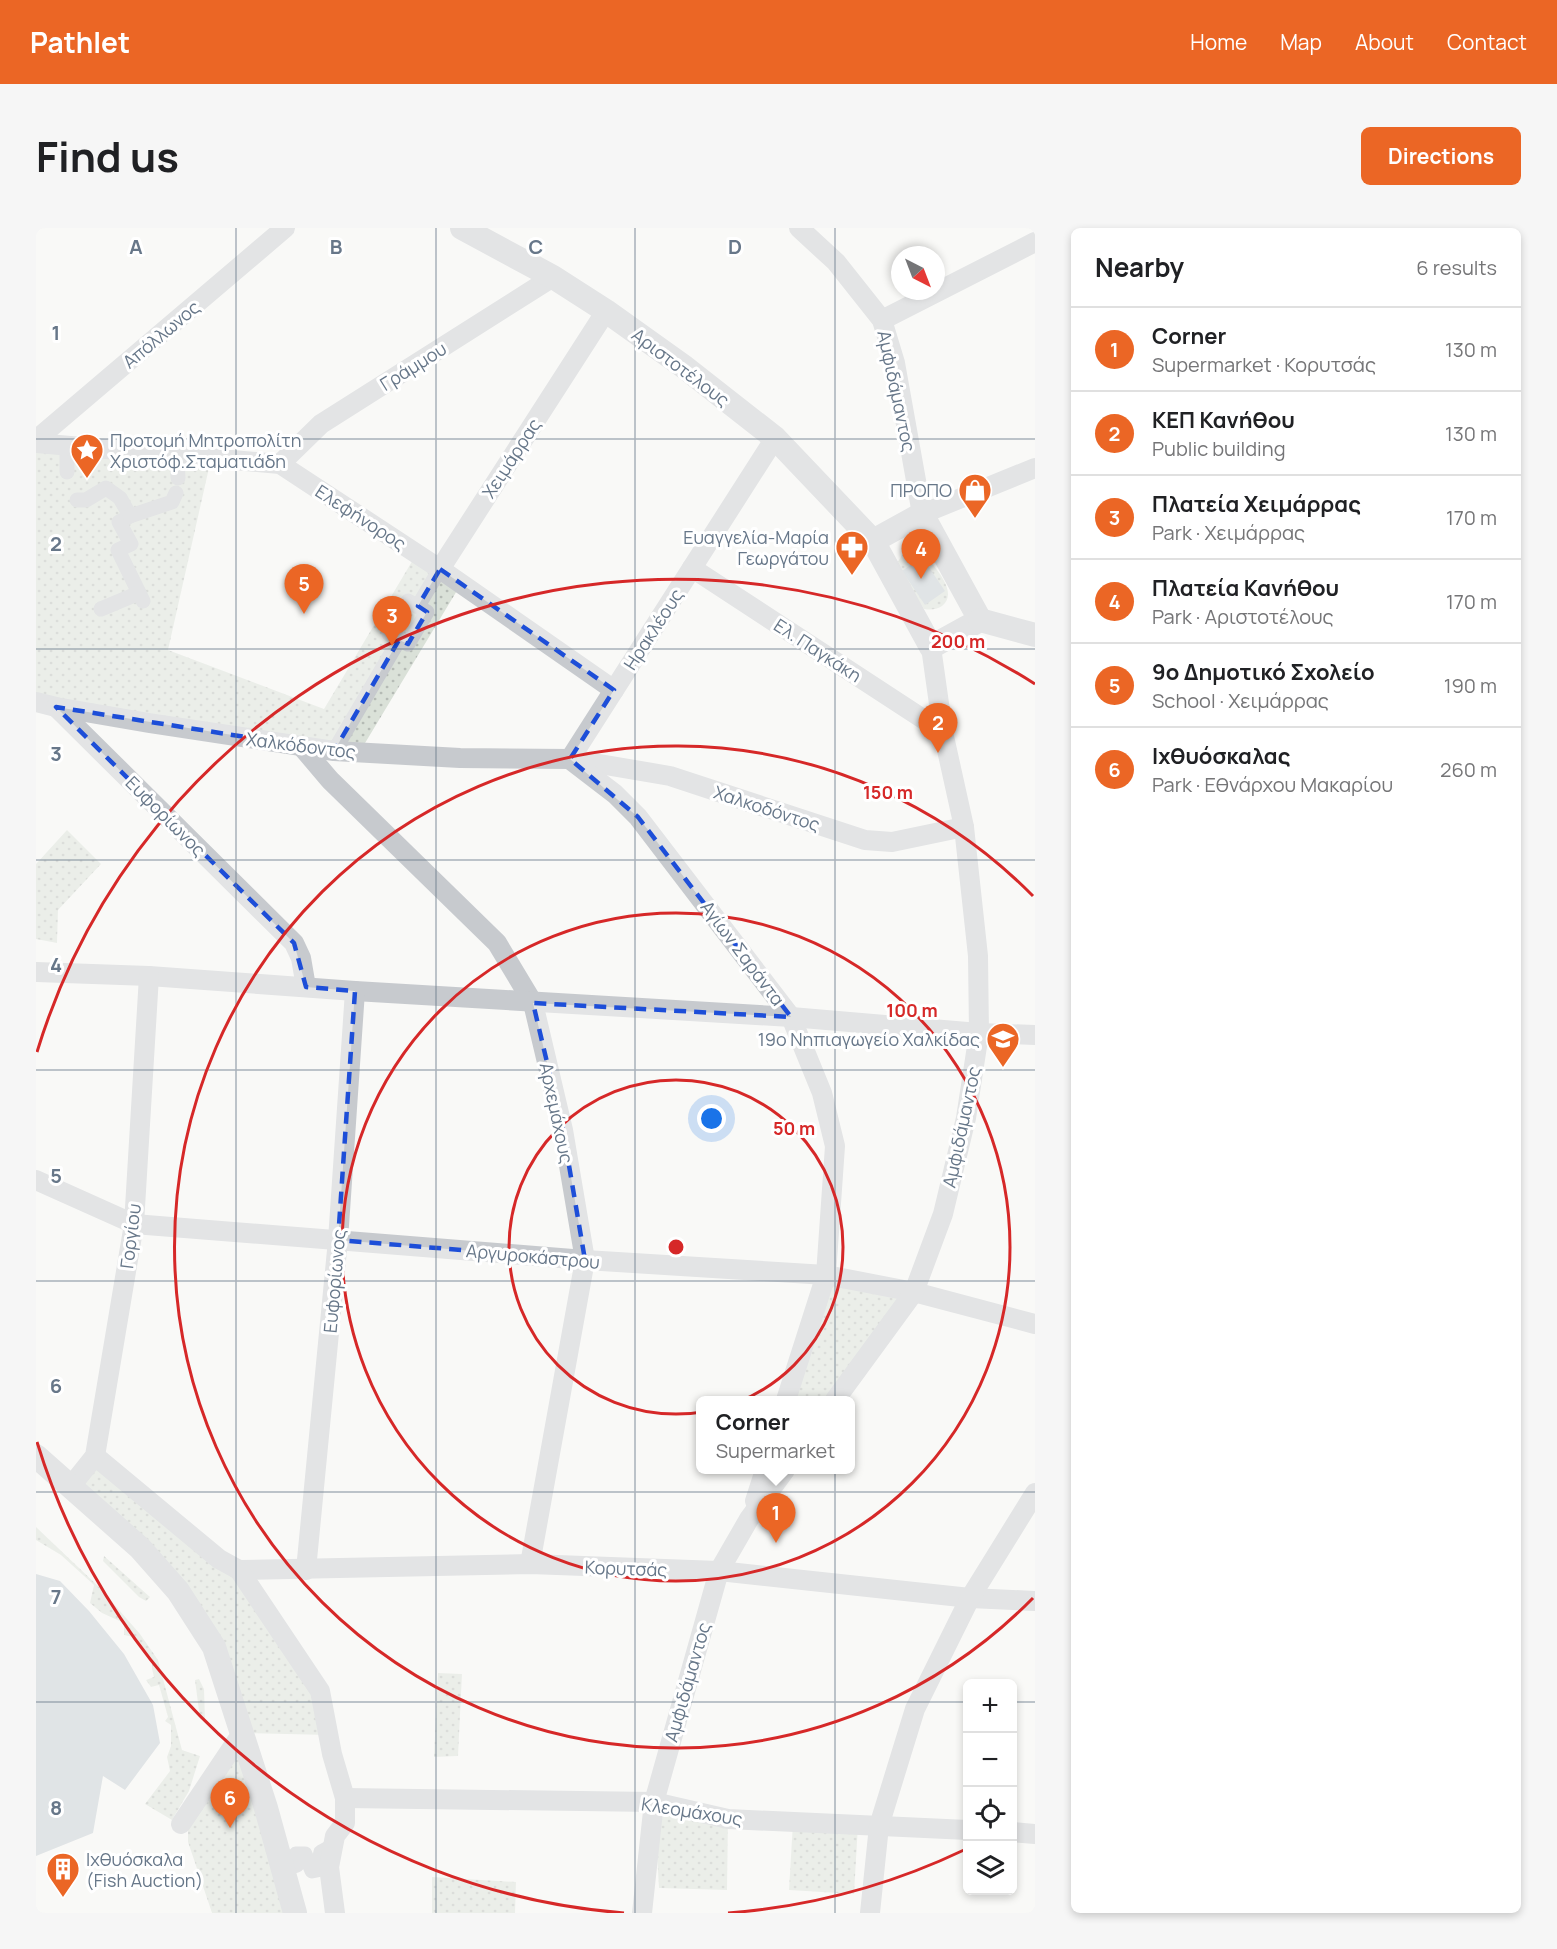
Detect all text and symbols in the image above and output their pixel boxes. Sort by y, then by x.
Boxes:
text: Pathlet [30,23,130,61]
text: Home [1190,28,1247,56]
text: Map [1280,28,1322,56]
text: About [1355,28,1414,56]
text: Contact [1447,28,1527,56]
text: Find us [36,127,179,185]
button: Directions [1361,127,1521,185]
text: A [129,233,143,260]
text: B [330,233,343,260]
text: C [529,233,543,260]
text: D [728,233,742,260]
north arrow [891,246,945,300]
text: Nearby [1095,249,1184,285]
text: 6 results [1416,254,1497,281]
street label: Απόλλωνος [117,295,205,373]
text: 1 [52,319,60,346]
text: Corner [1152,321,1226,351]
street label: Αριστοτέλους [627,322,735,412]
street label: Αμφιδάμαντος [872,328,922,454]
street label: Γράμμου [375,336,451,396]
text: 1 [1110,336,1119,363]
text: 130 m [1445,336,1497,363]
text: Supermarket · Κορυτσάς [1152,351,1376,378]
text: ΚΕΠ Κανήθου [1152,405,1295,435]
street label: Χειμάρρας [476,413,546,503]
text: 2 [1109,420,1120,447]
text: 130 m [1445,420,1497,447]
place label: Προτομή Μητροπολίτη Χριστόφ.Σταματιάδη [110,428,301,473]
place icon: Προτομή Μητροπολίτη Χριστόφ.Σταματιάδη [69,432,105,479]
text: Public building [1152,435,1286,462]
shop icon: ΠΡΟΠΟ [957,472,993,519]
place label: ΠΡΟΠΟ [890,478,952,502]
street label: Ελεφήνορος [311,479,411,555]
text: Πλατεία Χειμάρρας [1152,489,1361,519]
text: 3 [1109,504,1120,531]
text: 170 m [1446,504,1497,531]
text: Park · Χειμάρρας [1152,519,1305,546]
place label: Ευαγγελία-Μαρία Γεωργάτου [683,525,829,570]
pharmacy icon: Ευαγγελία-Μαρία Γεωργάτου [834,529,870,576]
text: 2 [50,530,62,557]
pin: 4 [902,530,940,579]
pin: 5 [284,564,324,614]
text: Πλατεία Κανήθου [1152,573,1339,603]
street label: Ηρακλέους [618,584,688,674]
text: 4 [1108,588,1121,615]
text: 170 m [1446,588,1497,615]
pin: 3 [372,596,412,646]
text: Park · Αριστοτέλους [1152,603,1334,630]
street label: Ελ. Παγκάκη [770,613,866,687]
text: 200 m [931,629,985,653]
text: 9ο Δημοτικό Σχολείο [1152,657,1375,687]
text: 5 [1109,672,1120,699]
text: 190 m [1444,672,1497,699]
text: School · Χειμάρρας [1152,687,1329,714]
pin: 2 [918,704,958,753]
street label: Χαλκόδοντος [245,726,357,764]
text: 3 [50,740,62,767]
text: Ιχθυόσκαλας [1152,741,1290,771]
text: 6 [1108,756,1121,783]
text: 260 m [1440,756,1497,783]
street label: Ευφορίωνος [121,771,211,861]
text: Park · Εθνάρχου Μακαρίου [1152,771,1393,798]
street label: Χαλκοδόντος [711,780,823,836]
text: 150 m [863,780,913,804]
street label: Αγίων Σαράντα [696,896,790,1010]
text: 4 [50,951,62,978]
text: 100 m [886,998,938,1022]
school or university icon: 19ο Νηπιαγωγείο Χαλκίδας [985,1021,1021,1068]
place label: 19ο Νηπιαγωγείο Χαλκίδας [758,1027,980,1051]
street label: Αρχεμάχους [535,1060,579,1166]
street label: Αμφιδάμαντος [936,1064,986,1190]
your location [697,1104,726,1133]
text: 50 m [773,1116,815,1140]
text: 5 [50,1162,62,1189]
street label: Γοργίου [114,1202,146,1270]
street label: Ευφορίωνος [318,1228,350,1334]
centre of rings [666,1237,686,1257]
street label: Αργυροκάστρου [465,1238,601,1274]
text: 6 [50,1372,62,1399]
popup [696,1396,855,1474]
text: Corner [716,1407,790,1437]
text: Supermarket [716,1437,835,1464]
pin: 1 [756,1494,796,1543]
street label: Κορυτσάς [584,1555,668,1581]
text: 7 [51,1583,61,1610]
street label: Αμφιδάμαντος [658,1619,716,1745]
map controls [963,1679,1017,1895]
button: + [963,1679,1017,1733]
button: − [963,1733,1017,1787]
pin: 6 [210,1778,250,1828]
button: locate [963,1787,1017,1841]
street label: Κλεομάχους [640,1791,744,1831]
text: 8 [50,1794,62,1821]
button: layers [963,1841,1017,1895]
place label: Ιχθυόσκαλα (Fish Auction) [86,1847,203,1892]
building icon: Ιχθυόσκαλα (Fish Auction) [45,1851,81,1898]

